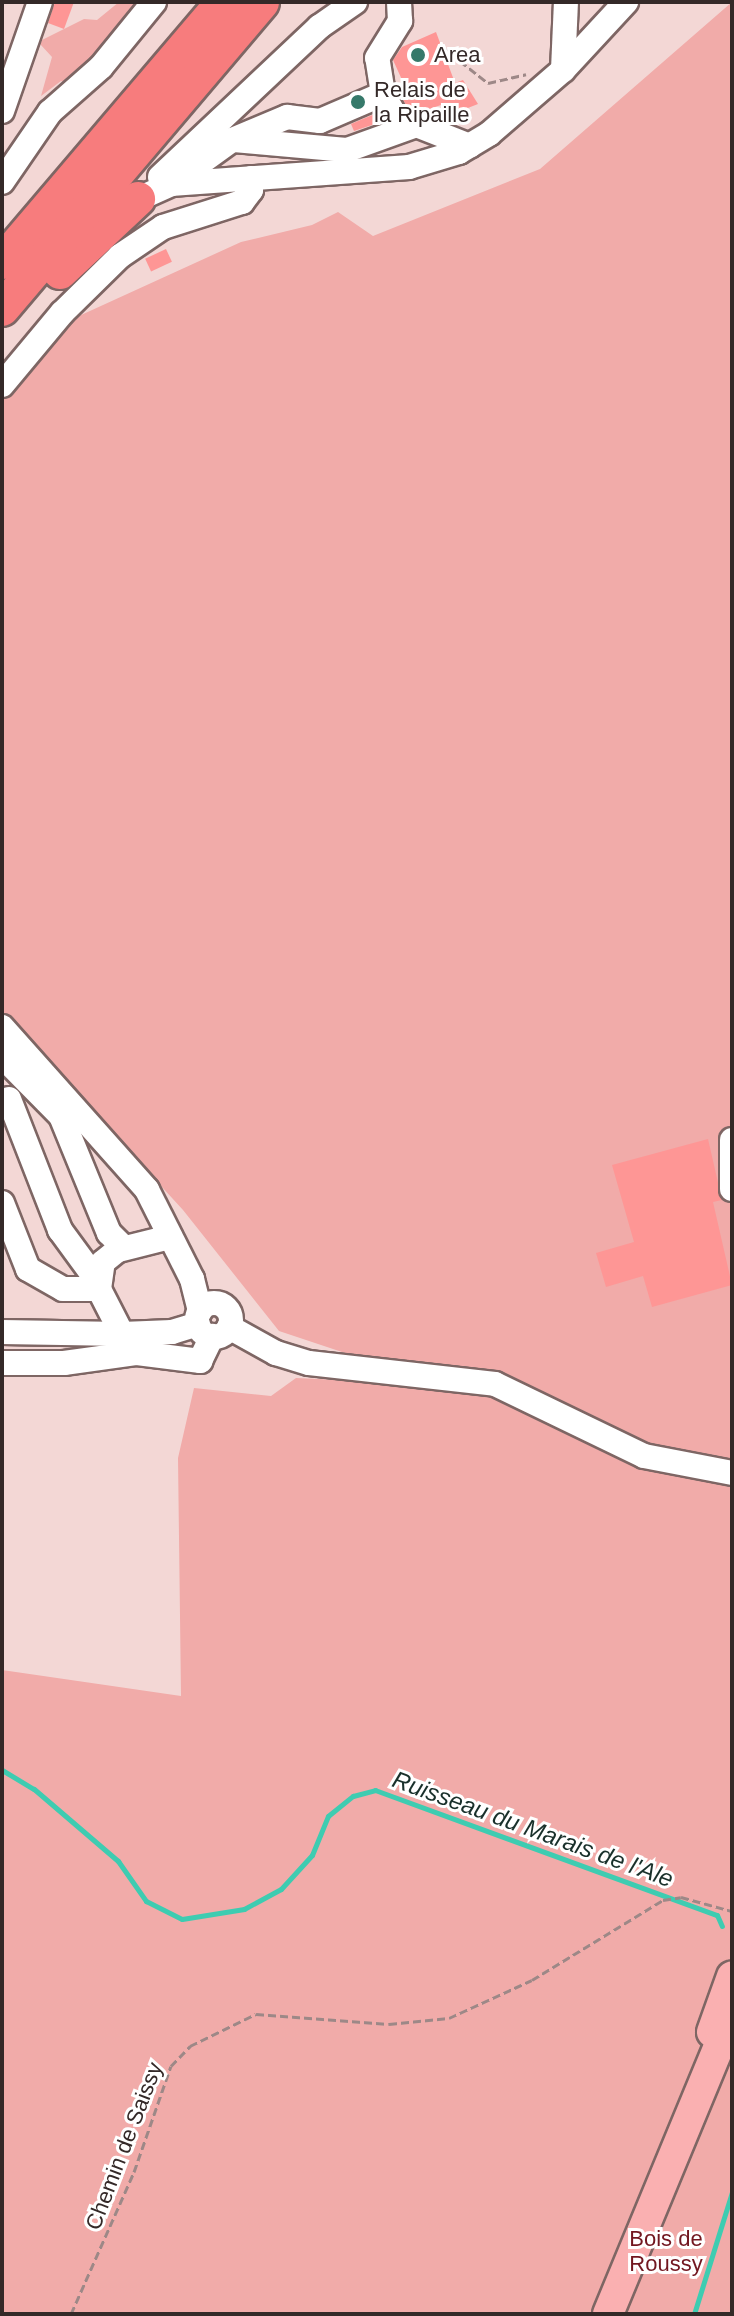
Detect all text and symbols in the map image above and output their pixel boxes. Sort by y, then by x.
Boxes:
place label: Area [434,42,480,68]
marker: Area [409,46,427,64]
place label: Relais de la Ripaille [374,76,469,128]
marker: Relais de la Ripaille [349,93,367,111]
water label: Ruisseau du Marais de l'Ale [389,1765,677,1893]
street label: Chemin de Saissy [80,2059,168,2233]
park label: Bois de Roussy [629,2225,703,2276]

